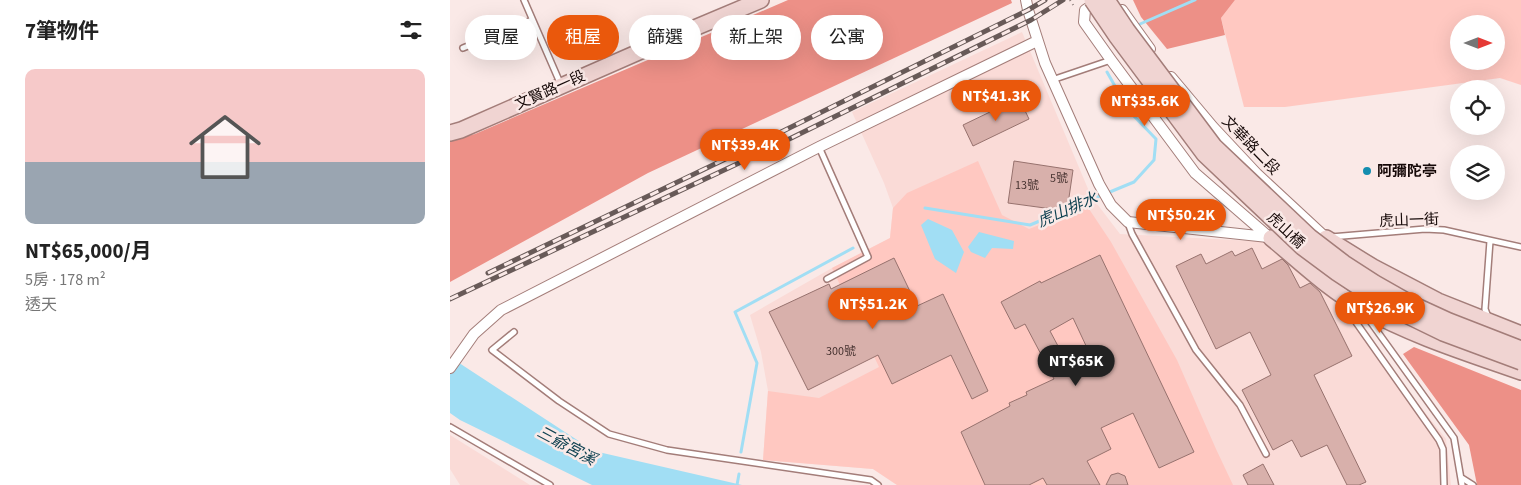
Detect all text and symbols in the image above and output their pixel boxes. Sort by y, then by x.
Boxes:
chip: 買屋 [465,15,537,60]
chip: 租屋 [547,15,619,60]
chip: 篩選 [629,15,701,60]
chip: 新上架 [711,15,801,60]
chip: 公寓 [811,15,883,60]
north arrow [1450,15,1505,70]
map controls [1450,15,1505,200]
text: 7筆物件 [25,16,99,46]
icon: filters [397,16,425,44]
street label: 文賢路一段 [512,66,589,115]
pin: NT$41.3K [944,80,1048,122]
button: locate [1450,80,1505,135]
pin: NT$35.6K [1093,84,1197,127]
text: NT$41.3K [962,85,1030,107]
text: NT$35.6K [1111,90,1179,112]
icon: home [180,102,270,192]
street label: 文華路二段 [1217,111,1284,180]
pin: NT$39.4K [693,128,797,171]
text: NT$39.4K [711,134,779,156]
button: layers [1450,145,1505,200]
place label: 阿彌陀亭 [1377,161,1437,182]
marker: 阿彌陀亭 [1361,165,1373,177]
house number: 5號 [1050,170,1068,187]
house number: 13號 [1015,177,1039,194]
water label: 虎山排水 [1034,187,1102,233]
pin: NT$50.2K [1129,198,1233,241]
text: NT$50.2K [1147,204,1215,226]
street label: 虎山橋 [1262,207,1309,253]
street label: 虎山一街 [1379,209,1439,232]
text: NT$65,000/月 [25,236,152,266]
text: 5房 · 178 m² [25,269,106,291]
pin: NT$51.2K [821,288,925,330]
pin: NT$26.9K [1328,292,1432,334]
text: NT$51.2K [839,293,907,315]
text: 透天 [25,294,57,316]
text: NT$26.9K [1346,297,1414,319]
house number: 300號 [826,343,856,360]
pin: NT$65K [1035,344,1117,387]
text: NT$65K [1049,350,1103,372]
water label: 三爺宮溪 [533,421,602,472]

